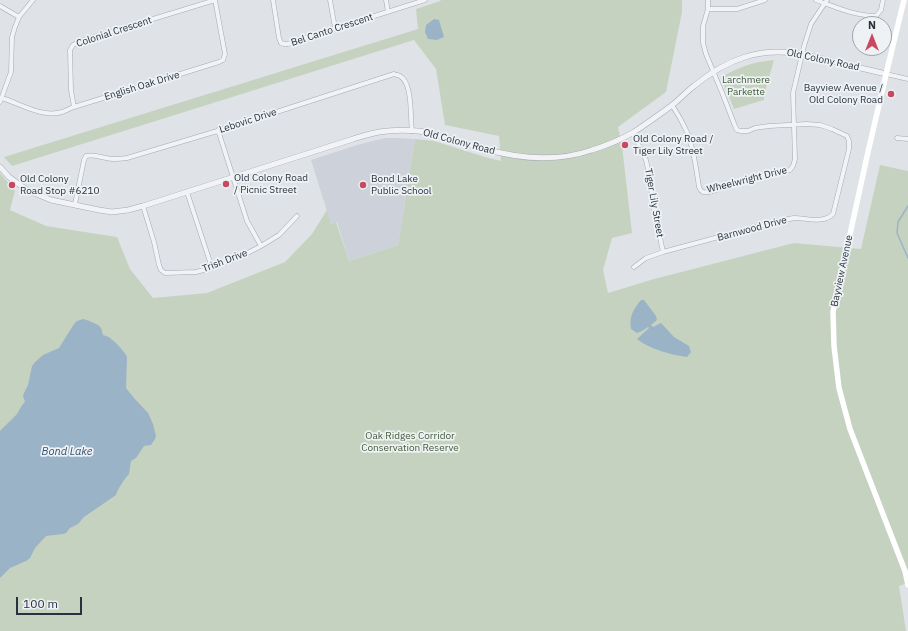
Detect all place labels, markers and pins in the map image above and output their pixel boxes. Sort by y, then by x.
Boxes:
place label: Bayview Avenue / Old Colony Road [804,82,883,106]
marker: Bayview Avenue / Old Colony Road [886,89,896,99]
place label: Old Colony Road / Tiger Lily Street [633,133,713,156]
marker: Old Colony Road / Tiger Lily Street [620,140,630,150]
place label: Old Colony Road / Picnic Street [234,172,308,196]
place label: Old Colony Road Stop #6210 [20,173,100,196]
place label: Bond Lake Public School [371,173,432,196]
marker: Old Colony Road / Picnic Street [221,179,231,189]
marker: Old Colony Road Stop #6210 [7,180,17,190]
marker: Bond Lake Public School [358,180,368,190]

